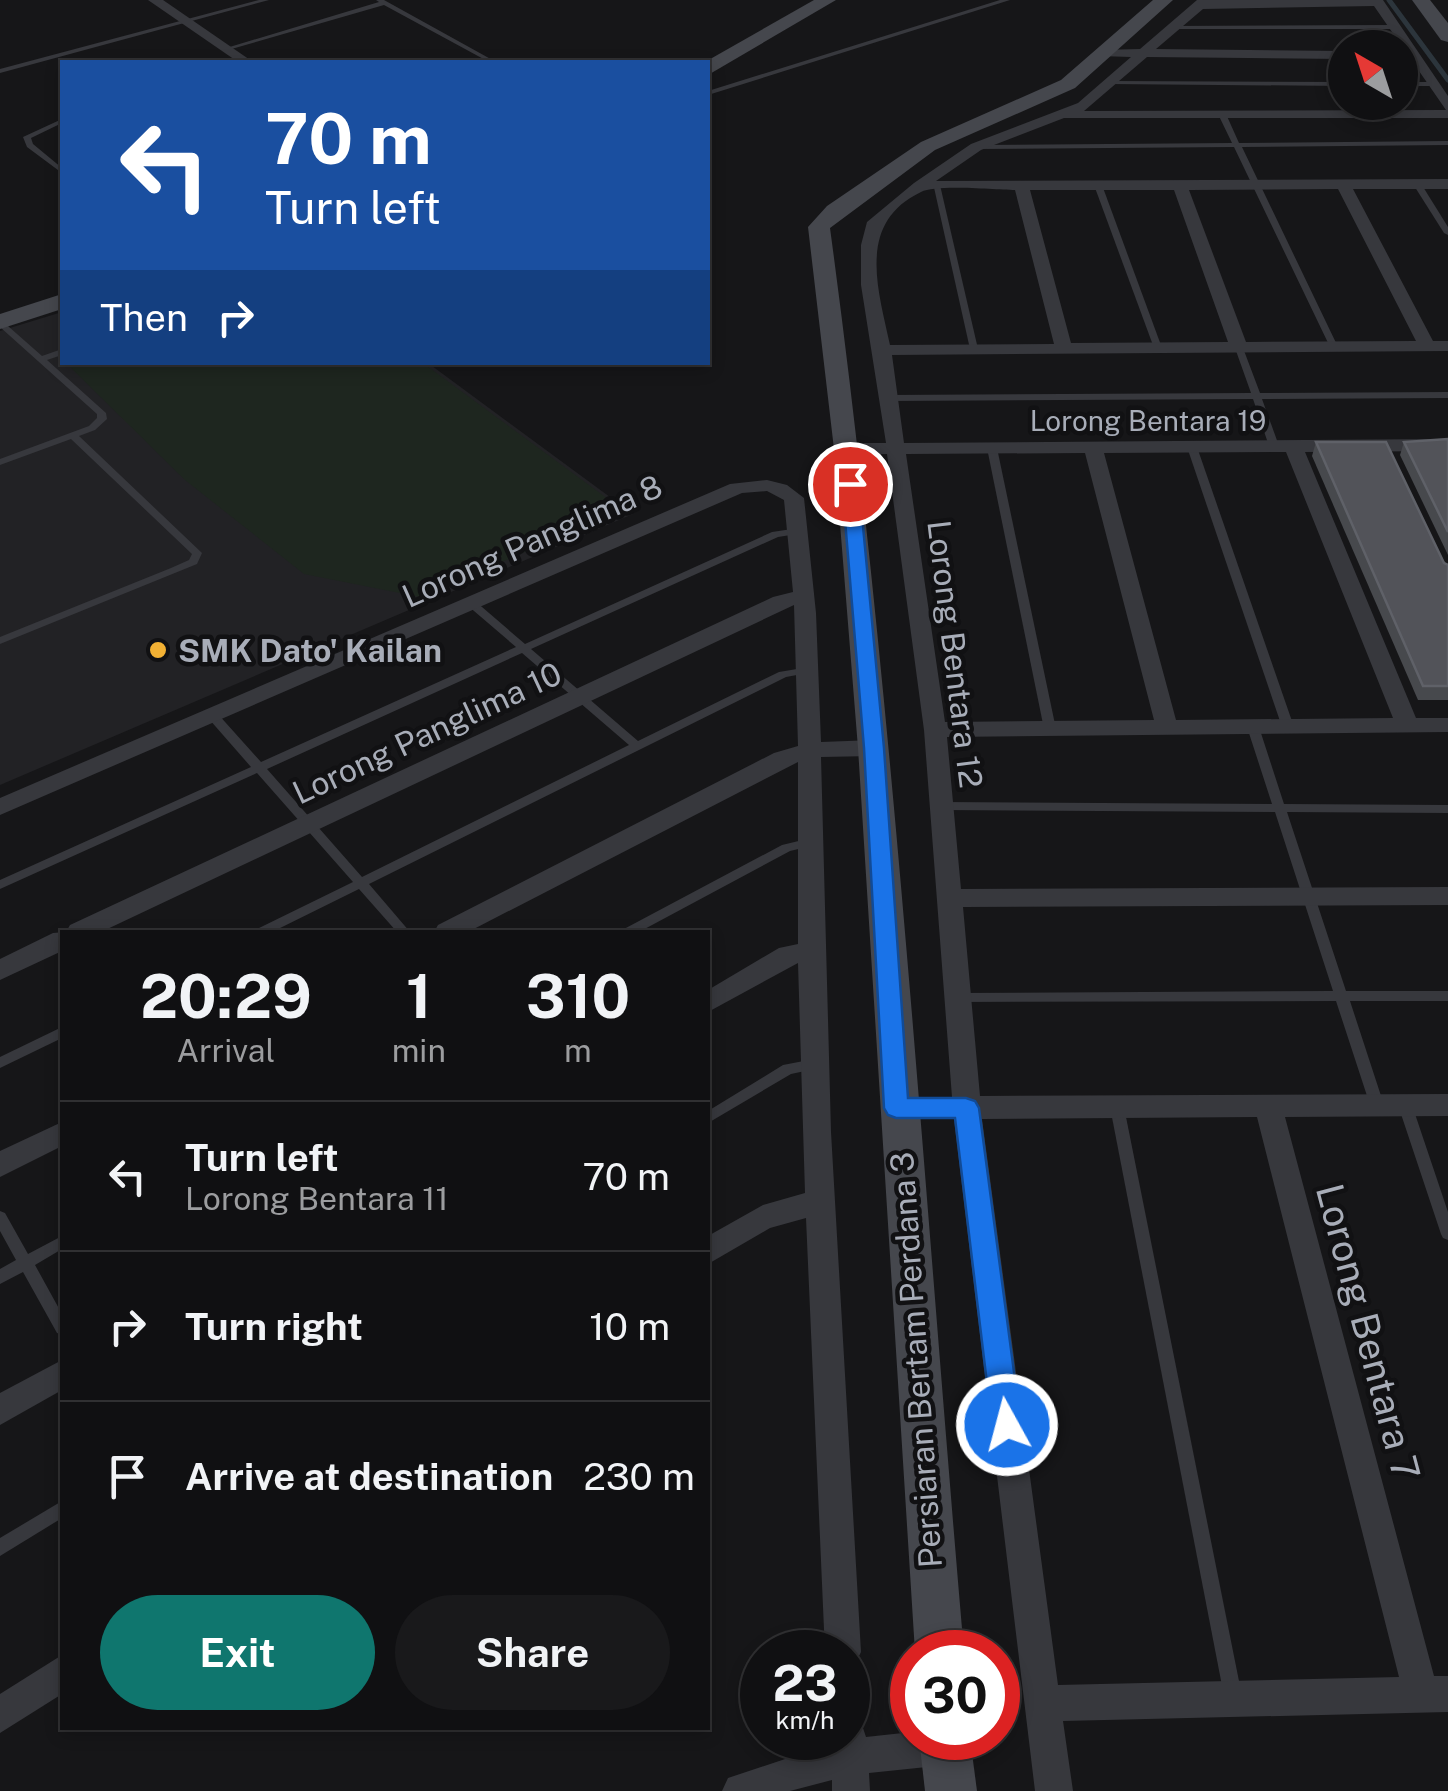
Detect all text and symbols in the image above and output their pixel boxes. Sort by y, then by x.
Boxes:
north arrow [1328,30,1418,120]
map controls [1328,30,1418,120]
text: 70 m [265,97,432,180]
icon: left [100,100,230,230]
text: Turn left [265,181,441,234]
icon: right [208,290,263,345]
text: Then [100,295,188,340]
street label: Lorong Bentara 19 [1030,404,1266,437]
pin [808,442,893,527]
icon: arrive [823,457,878,512]
street label: Lorong Panglima 8 [397,467,667,615]
street label: Lorong Bentara 12 [920,518,990,790]
place label: SMK Dato' Kailan [178,632,442,669]
marker: SMK Dato' Kailan [147,639,169,661]
street label: Lorong Panglima 10 [287,655,567,811]
text: 20:29 [140,961,312,1032]
text: 1 [406,961,432,1032]
text: 310 [526,961,630,1032]
text: Arrival [176,1032,275,1069]
text: min [392,1032,446,1069]
text: m [564,1032,592,1069]
text: Turn left [185,1135,339,1180]
icon: left [100,1149,155,1204]
street label: Persiaran Bertam Perdana 3 [883,1151,949,1569]
text: 70 m [583,1154,670,1199]
street label: Lorong Bentara 7 [1307,1179,1429,1485]
text: Lorong Bentara 11 [185,1180,448,1217]
icon: right [100,1299,155,1354]
text: Turn right [185,1304,363,1349]
text: 10 m [589,1304,670,1349]
position arrow [955,1373,1059,1477]
icon: arrive [100,1449,155,1504]
text: Arrive at destination [185,1454,553,1499]
text: 230 m [583,1454,695,1499]
button: Exit [100,1595,375,1710]
button: Share [395,1595,670,1710]
speed limit sign: 30 [890,1630,1020,1760]
text: 23 [772,1653,838,1712]
text: km/h [776,1705,834,1735]

